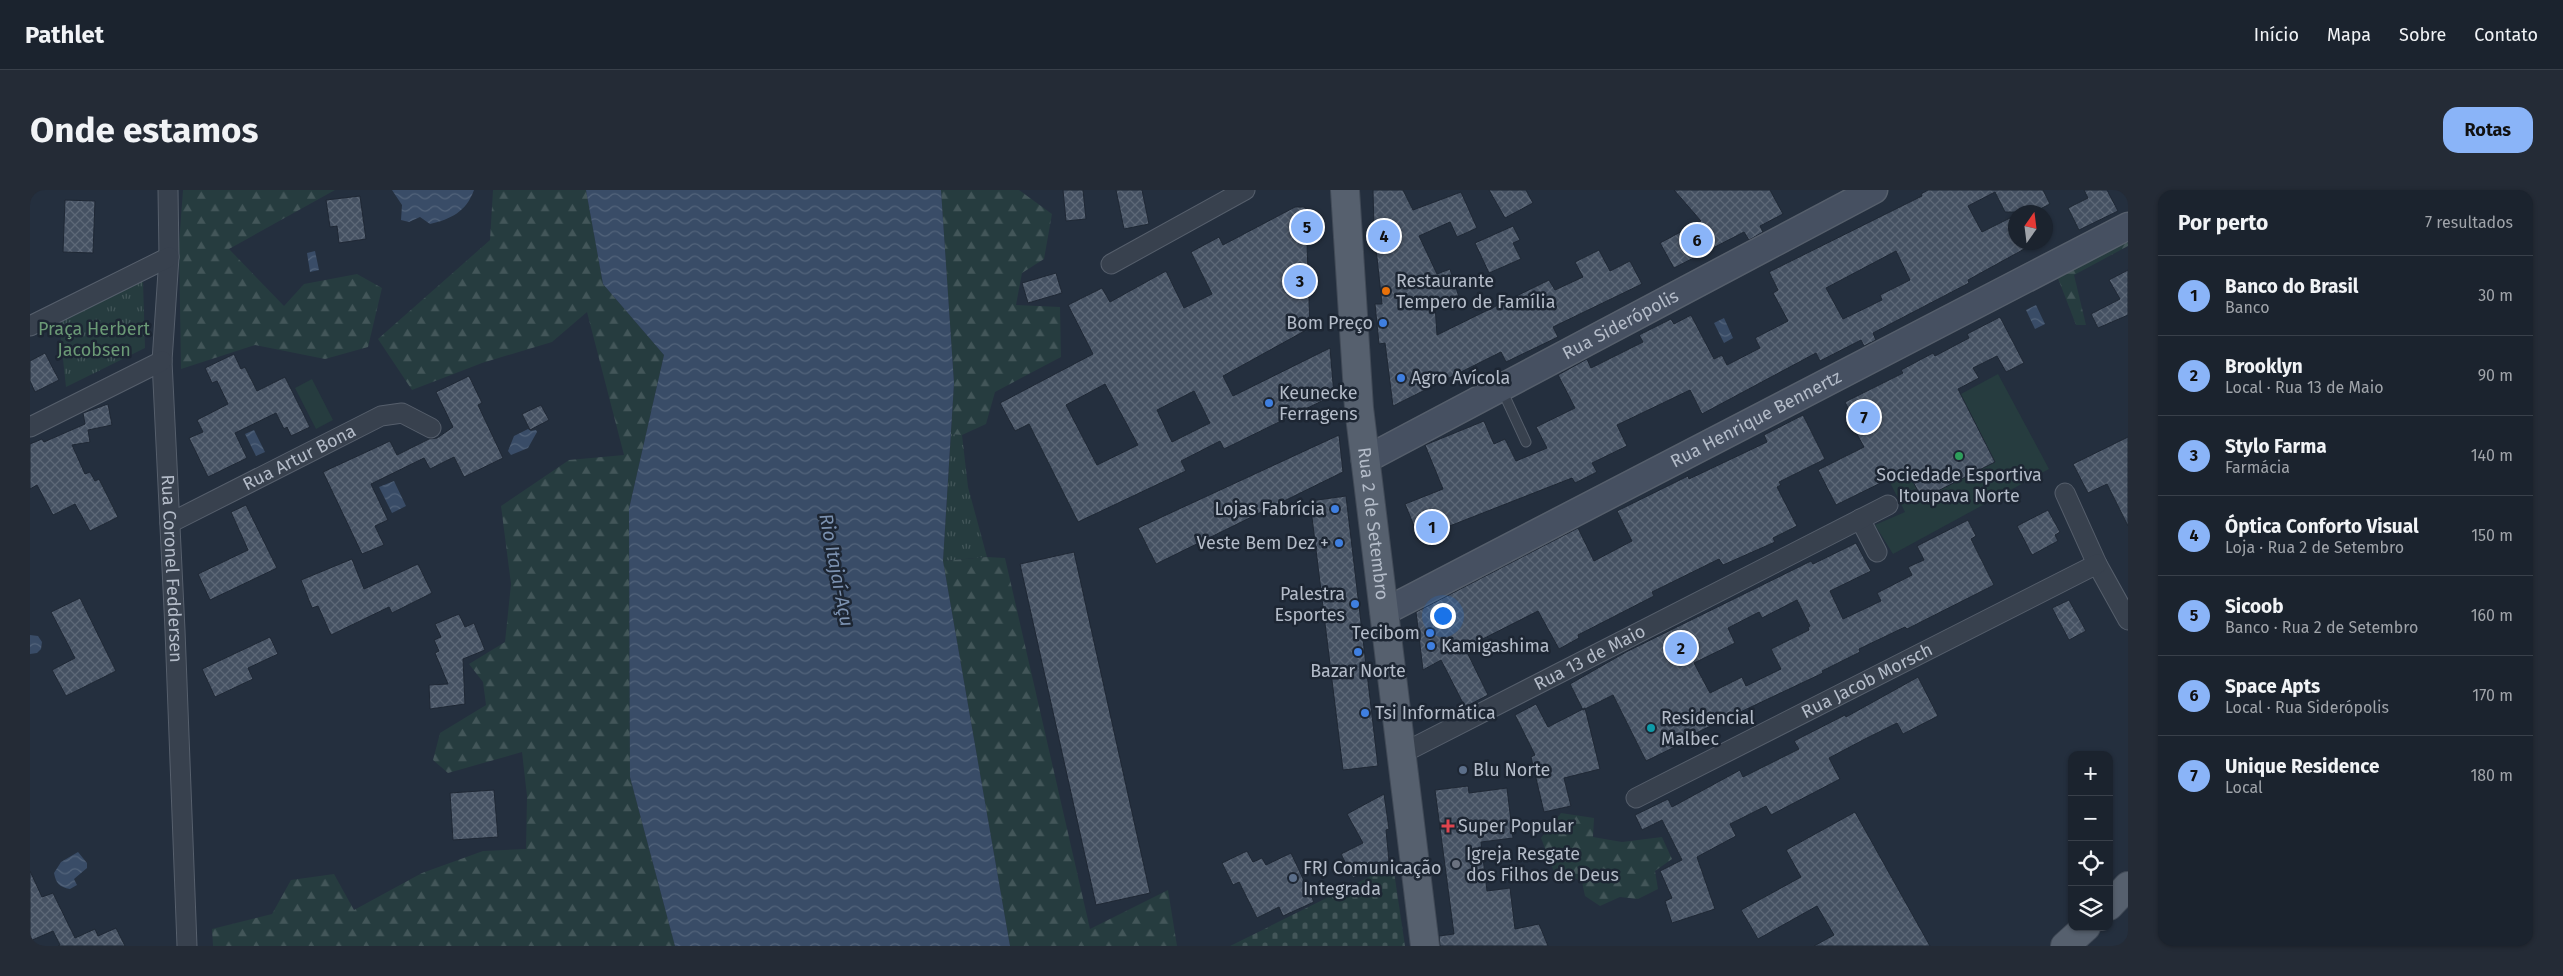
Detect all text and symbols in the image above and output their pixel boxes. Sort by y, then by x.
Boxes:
text: Pathlet [25,21,104,49]
text: Início [2254,24,2299,46]
text: Mapa [2327,24,2371,46]
text: Sobre [2399,24,2446,46]
text: Contato [2474,24,2538,46]
button: Rotas [2443,107,2533,153]
text: Onde estamos [30,109,258,151]
north arrow [2008,205,2053,250]
pin: 5 [1291,208,1323,246]
text: Por perto [2178,210,2268,236]
text: 7 resultados [2425,213,2513,232]
pin: 4 [1368,217,1400,255]
pin: 6 [1681,221,1713,259]
pin: 3 [1284,262,1316,300]
place label: Restaurante Tempero de Família [1396,270,1555,313]
text: Banco do Brasil [2225,275,2359,298]
marker: Restaurante Tempero de Família [1380,285,1392,297]
street label: Rua Siderópolis [1558,285,1682,364]
text: 1 [2190,286,2198,305]
text: 30 m [2478,286,2513,305]
text: Banco [2225,298,2269,317]
place label: Bom Preço [1286,312,1373,334]
marker: Bom Preço [1377,317,1389,329]
park label: Praça Herbert Jacobsen [38,318,151,361]
text: Brooklyn [2225,355,2303,378]
street label: Rua Henrique Bennertz [1667,366,1845,472]
text: 2 [2190,366,2198,385]
text: 90 m [2478,366,2513,385]
place label: Agro Avícola [1411,367,1510,389]
marker: Agro Avícola [1395,372,1407,384]
text: Local · Rua 13 de Maio [2225,378,2384,397]
place label: Keunecke Ferragens [1279,382,1358,425]
marker: Keunecke Ferragens [1263,397,1275,409]
pin: 7 [1848,398,1880,436]
street label: Rua Artur Bona [239,420,359,495]
text: Stylo Farma [2225,435,2327,458]
street label: Rua 2 de Setembro [1353,446,1393,601]
text: 3 [2190,446,2198,465]
text: 140 m [2471,446,2513,465]
marker: Sociedade Esportiva Itoupava Norte [1953,450,1965,462]
text: Farmácia [2225,458,2290,477]
place label: Sociedade Esportiva Itoupava Norte [1876,464,2042,507]
street label: Rua Coronel Feddersen [156,474,187,663]
place label: Lojas Fabrícia [1214,498,1325,520]
marker: Lojas Fabrícia [1329,503,1341,515]
pin: 1 [1416,508,1448,546]
water label: Rio Itajaí-Açu [814,512,859,629]
text: Óptica Conforto Visual [2225,515,2419,538]
text: 4 [2189,526,2199,545]
text: 150 m [2471,526,2513,545]
place label: Veste Bem Dez + [1197,532,1329,554]
marker: Veste Bem Dez + [1333,537,1345,549]
text: Loja · Rua 2 de Setembro [2225,538,2404,557]
place label: Palestra Esportes [1274,583,1345,626]
text: Sicoob [2225,595,2283,618]
marker: Palestra Esportes [1349,598,1361,610]
your location [1430,603,1456,629]
text: 5 [2190,606,2198,625]
text: 160 m [2471,606,2513,625]
text: Banco · Rua 2 de Setembro [2225,618,2418,637]
street label: Rua 13 de Maio [1530,620,1649,695]
place label: Tecibom [1352,622,1420,644]
marker: Tecibom [1424,627,1436,639]
pin: 2 [1665,629,1697,667]
place label: Kamigashima [1441,635,1550,657]
street label: Rua Jacob Morsch [1798,638,1936,723]
marker: Kamigashima [1425,640,1437,652]
marker: Bazar Norte [1352,646,1364,658]
place label: Bazar Norte [1310,660,1406,682]
text: Space Apts [2225,675,2320,698]
text: 6 [2189,686,2199,705]
text: 170 m [2472,686,2513,705]
text: Local · Rua Siderópolis [2225,698,2389,717]
place label: Tsi Informática [1375,702,1496,724]
marker: Tsi Informática [1359,707,1371,719]
place label: Residencial Malbec [1661,707,1755,750]
marker: Residencial Malbec [1645,722,1657,734]
map controls [2068,751,2113,931]
button: + [2068,751,2113,796]
text: Unique Residence [2225,755,2379,778]
place label: Blu Norte [1473,759,1550,781]
marker: Blu Norte [1457,764,1469,776]
text: 7 [2190,766,2198,785]
text: 180 m [2470,766,2513,785]
text: Local [2225,778,2263,797]
button: − [2068,796,2113,841]
place label: Super Popular [1458,815,1574,837]
marker: Super Popular [1442,820,1454,832]
button: locate [2068,841,2113,886]
place label: Igreja Resgate dos Filhos de Deus [1466,843,1619,886]
place label: FRJ Comunicação Integrada [1303,857,1442,900]
marker: Igreja Resgate dos Filhos de Deus [1450,858,1462,870]
marker: FRJ Comunicação Integrada [1287,872,1299,884]
button: layers [2068,886,2113,931]

